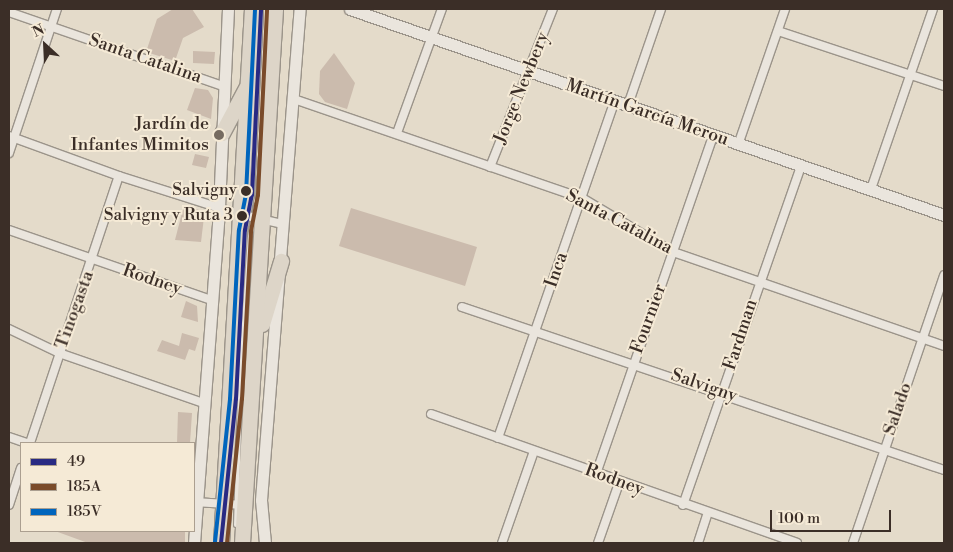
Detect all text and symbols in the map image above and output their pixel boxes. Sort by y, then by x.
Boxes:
north arrow [20,20,70,70]
text: N [30,21,47,42]
street label: Jorge Newbery [490,29,554,147]
street label: Santa Catalina [86,30,204,88]
street label: Martín García Merou [563,75,731,151]
place label: Jardín de Infantes Mimitos [71,114,209,156]
marker: Jardín de Infantes Mimitos [213,129,225,141]
place label: Salvigny [172,181,237,201]
street label: Santa Catalina [562,185,676,259]
marker: Salvigny [241,186,251,196]
place label: Salvigny y Ruta 3 [104,206,233,226]
marker: Salvigny y Ruta 3 [237,211,247,221]
street label: Inca [541,250,573,290]
street label: Rodney [120,260,184,300]
street label: Tinogasta [51,268,99,352]
street label: Fournier [626,281,672,357]
street label: Fardman [719,297,763,373]
street label: Salvigny [668,365,740,407]
street label: Salado [879,380,917,438]
legend [20,442,195,532]
text: 49 [67,452,85,471]
street label: Rodney [582,459,646,501]
text: 185A [67,477,101,496]
scale bar [773,500,894,532]
text: 185V [67,502,101,521]
text: 100 m [778,509,820,528]

